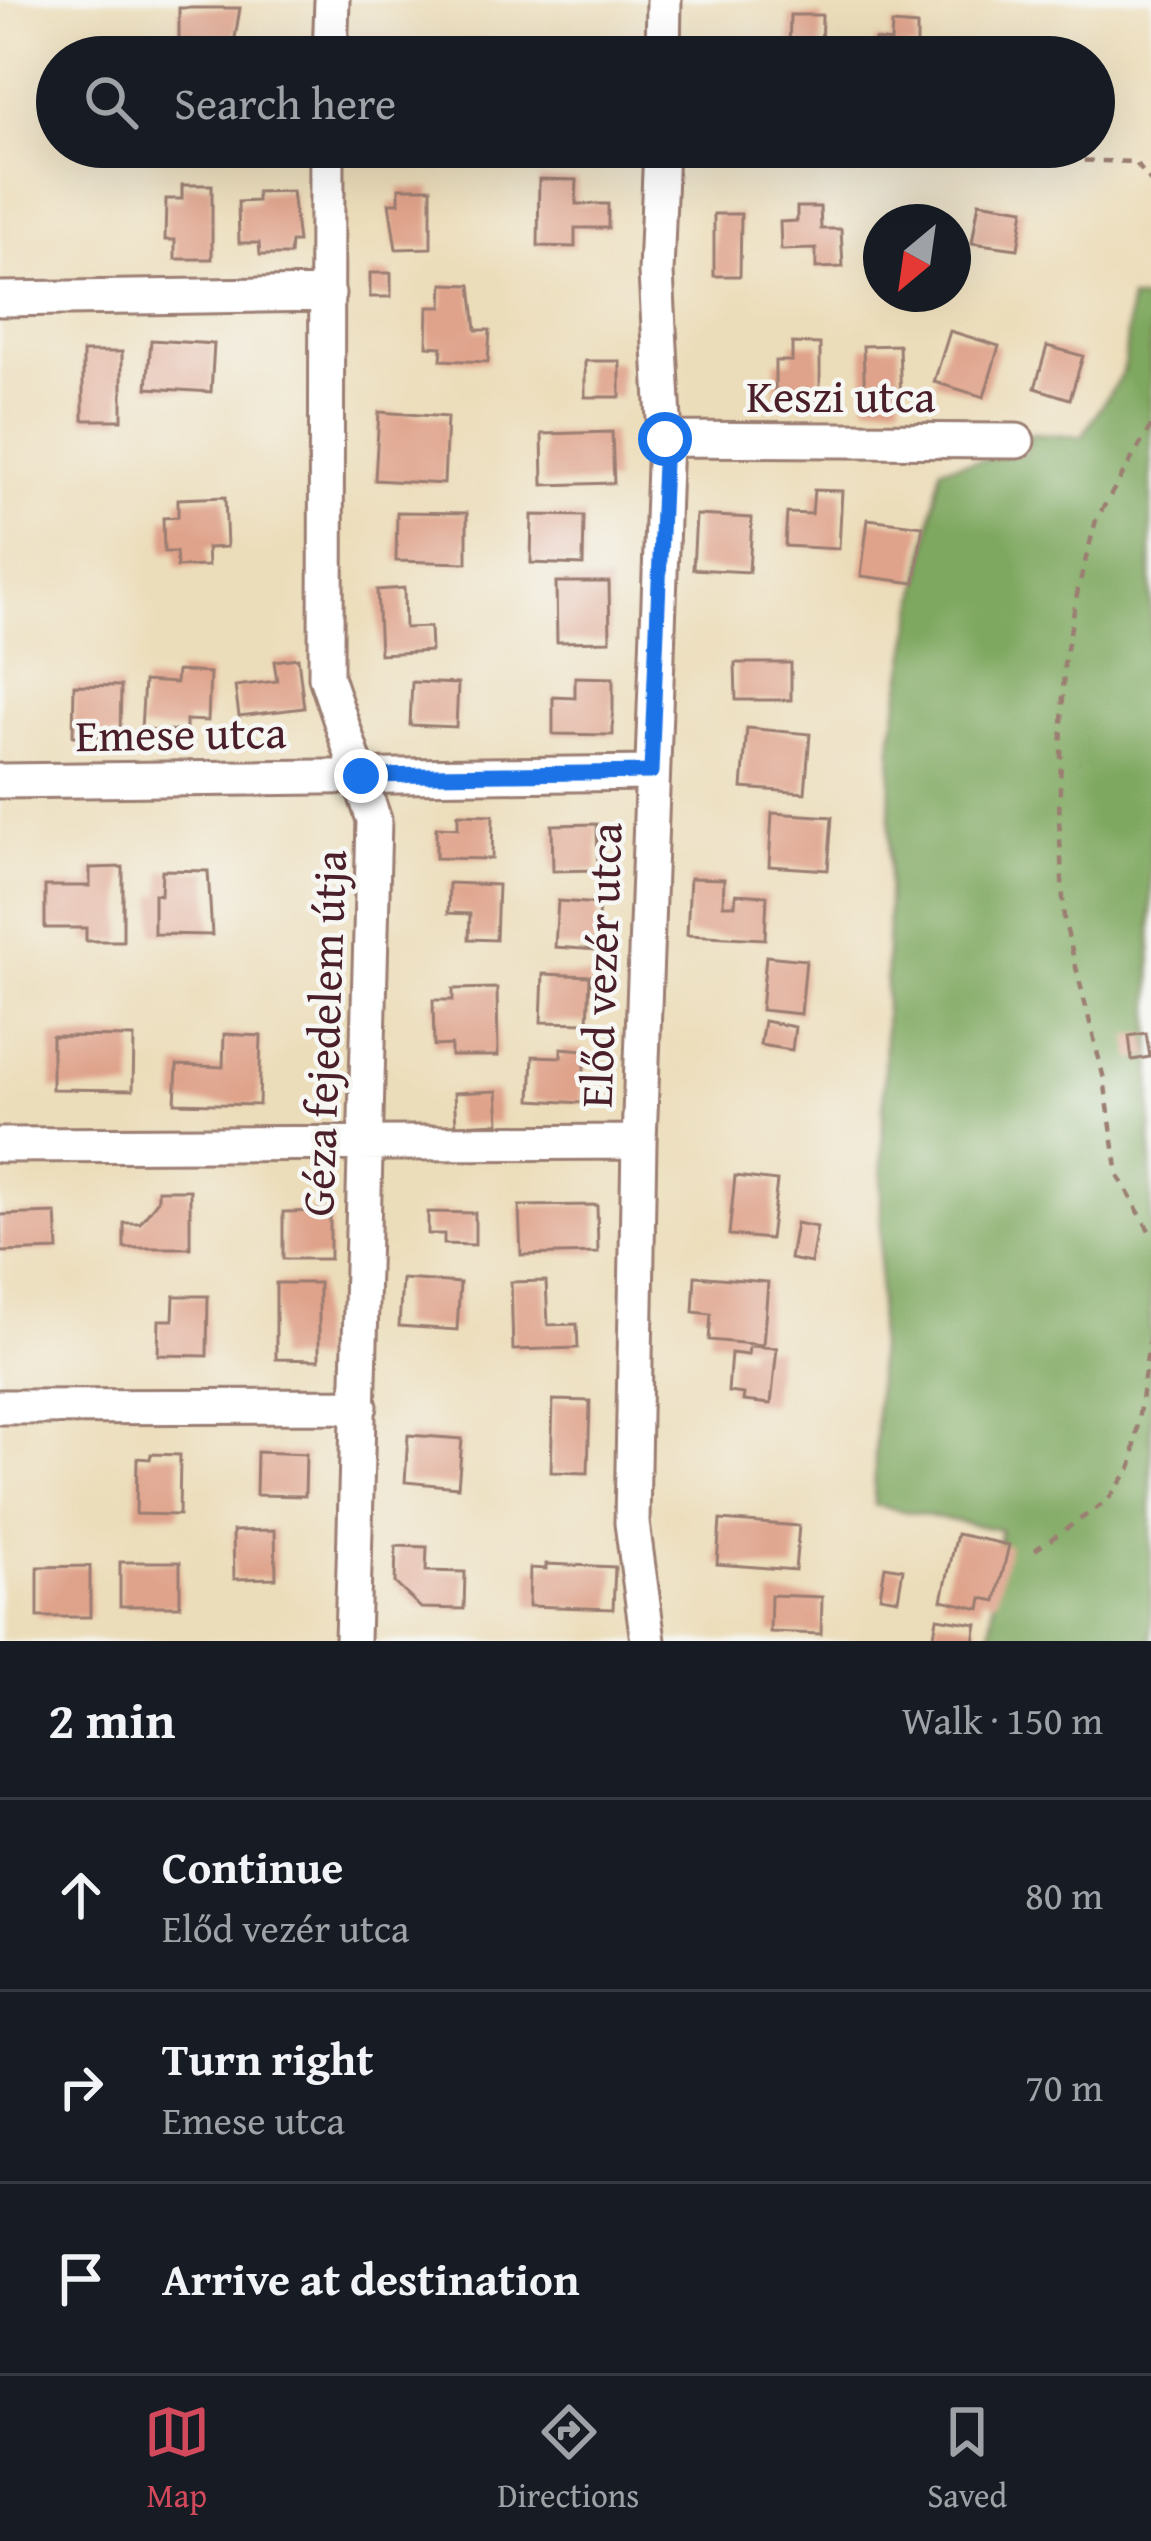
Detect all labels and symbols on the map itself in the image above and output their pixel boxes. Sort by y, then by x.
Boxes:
north arrow [863,204,971,312]
street label: Keszi utca [746,363,936,428]
route start [638,412,692,466]
street label: Emese utca [75,699,287,767]
route end [334,749,388,803]
street label: Előd vezér utca [563,821,637,1109]
street label: Géza fejedelem útja [284,849,362,1217]

